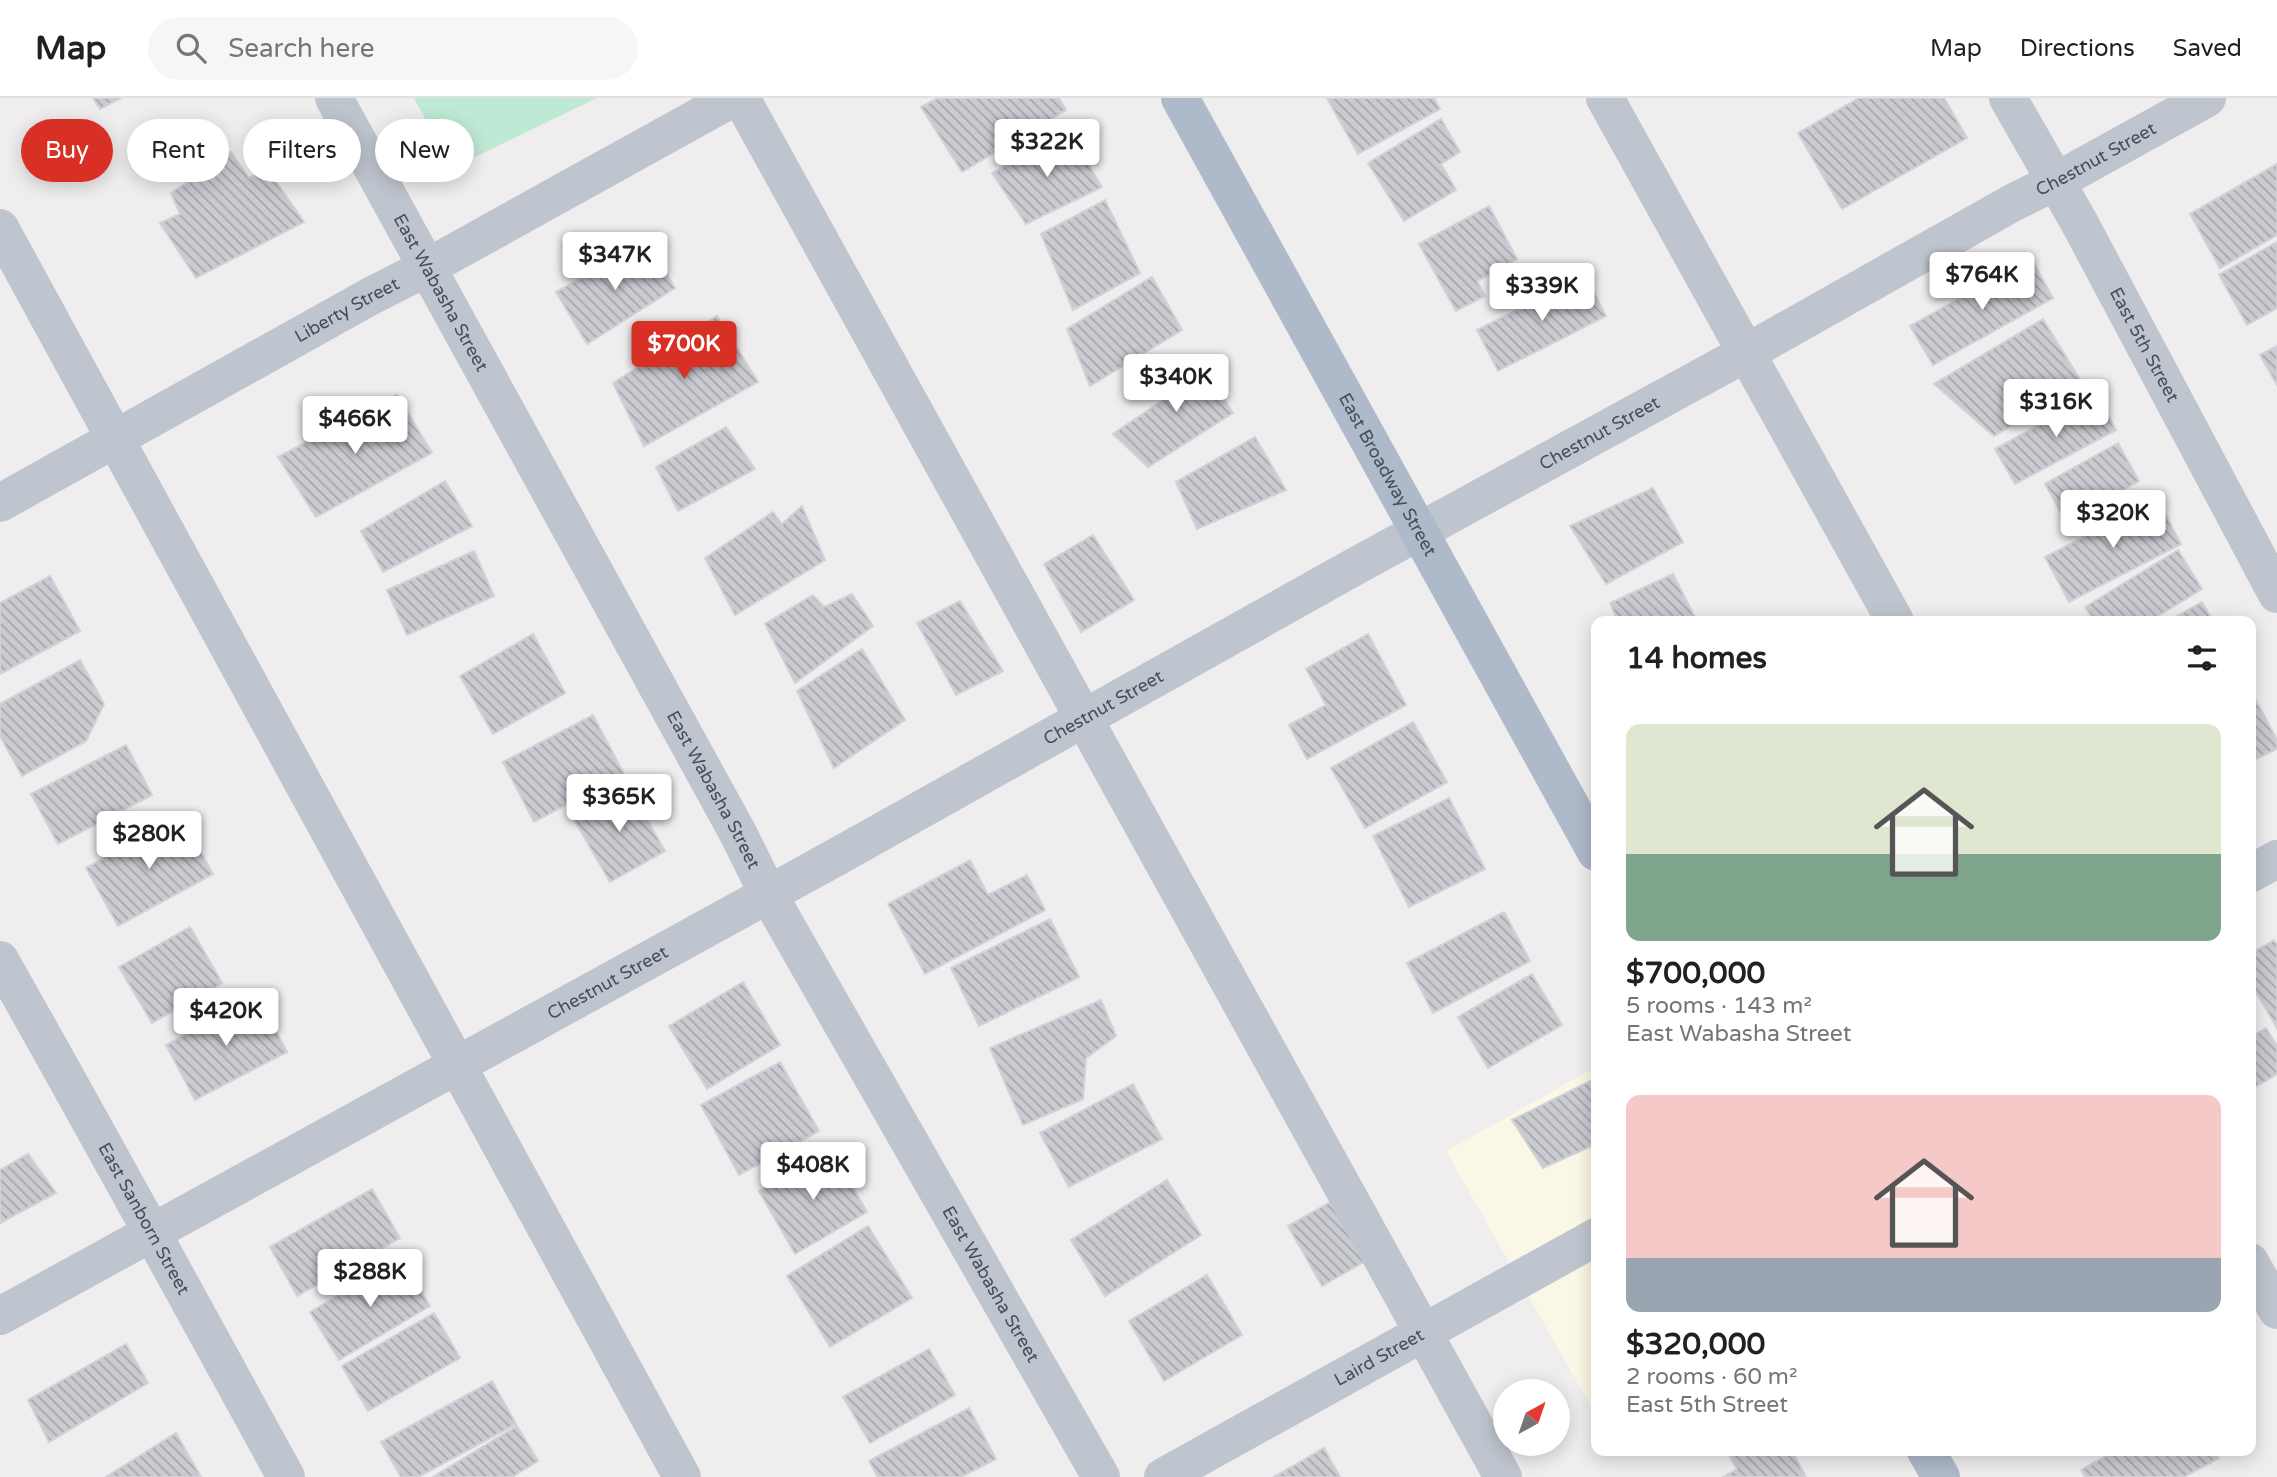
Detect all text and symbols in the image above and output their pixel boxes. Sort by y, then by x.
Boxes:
search box [148,17,638,80]
text: Map [35,29,106,68]
icon: search [172,29,210,67]
text: Search here [228,33,374,64]
text: Map [1930,34,1982,63]
text: Directions [2020,34,2135,63]
text: Saved [2173,34,2242,63]
street label: Chestnut Street [2032,117,2160,201]
chip: Buy [21,119,113,182]
chip: Rent [127,119,229,182]
chip: Filters [243,119,361,182]
chip: New [375,119,474,182]
pin: $322K [998,120,1096,179]
text: $322K [1011,128,1083,156]
street label: East Wabasha Street [389,210,493,375]
pin: $347K [566,232,664,292]
text: $347K [579,241,651,269]
pin: $764K [1933,252,2031,312]
text: $764K [1946,261,2018,289]
pin: $339K [1493,264,1591,323]
street label: Liberty Street [291,272,403,347]
text: $339K [1506,272,1578,300]
street label: East 5th Street [2105,284,2184,406]
pin: $700K [635,322,733,381]
text: $700K [648,330,720,358]
pin: $340K [1127,354,1225,414]
text: $340K [1140,363,1212,391]
pin: $316K [2007,380,2105,439]
text: $316K [2020,388,2092,416]
street label: East Broadway Street [1334,389,1442,560]
street label: Chestnut Street [1535,391,1664,475]
pin: $466K [306,396,404,456]
text: $466K [319,405,391,433]
pin: $320K [2064,490,2162,550]
text: $320K [2077,499,2149,527]
icon: filters [2183,639,2221,677]
text: 14 homes [1626,640,1767,677]
street label: Chestnut Street [1039,665,1167,750]
street label: East Wabasha Street [662,707,765,873]
icon: home [1861,769,1987,895]
pin: $365K [570,774,668,834]
text: $365K [583,783,655,811]
pin: $280K [100,812,198,871]
text: $280K [113,820,185,848]
street label: Chestnut Street [543,941,672,1024]
text: $700,000 [1626,955,1765,992]
pin: $420K [177,988,275,1048]
text: 5 rooms · 143 m² [1626,992,1812,1020]
text: $420K [190,997,262,1025]
text: East Wabasha Street [1626,1020,1852,1048]
street label: East Sanborn Street [93,1139,195,1298]
icon: home [1861,1140,1987,1266]
pin: $408K [764,1142,862,1202]
text: $408K [777,1151,849,1179]
street label: East Wabasha Street [937,1202,1044,1366]
pin: $288K [321,1250,419,1309]
text: $288K [334,1258,406,1286]
street label: Laird Street [1330,1324,1428,1391]
text: $320,000 [1626,1326,1765,1363]
text: 2 rooms · 60 m² [1626,1363,1797,1391]
north arrow [1493,1379,1570,1456]
map controls [1493,1379,1570,1456]
text: East 5th Street [1626,1391,1788,1419]

